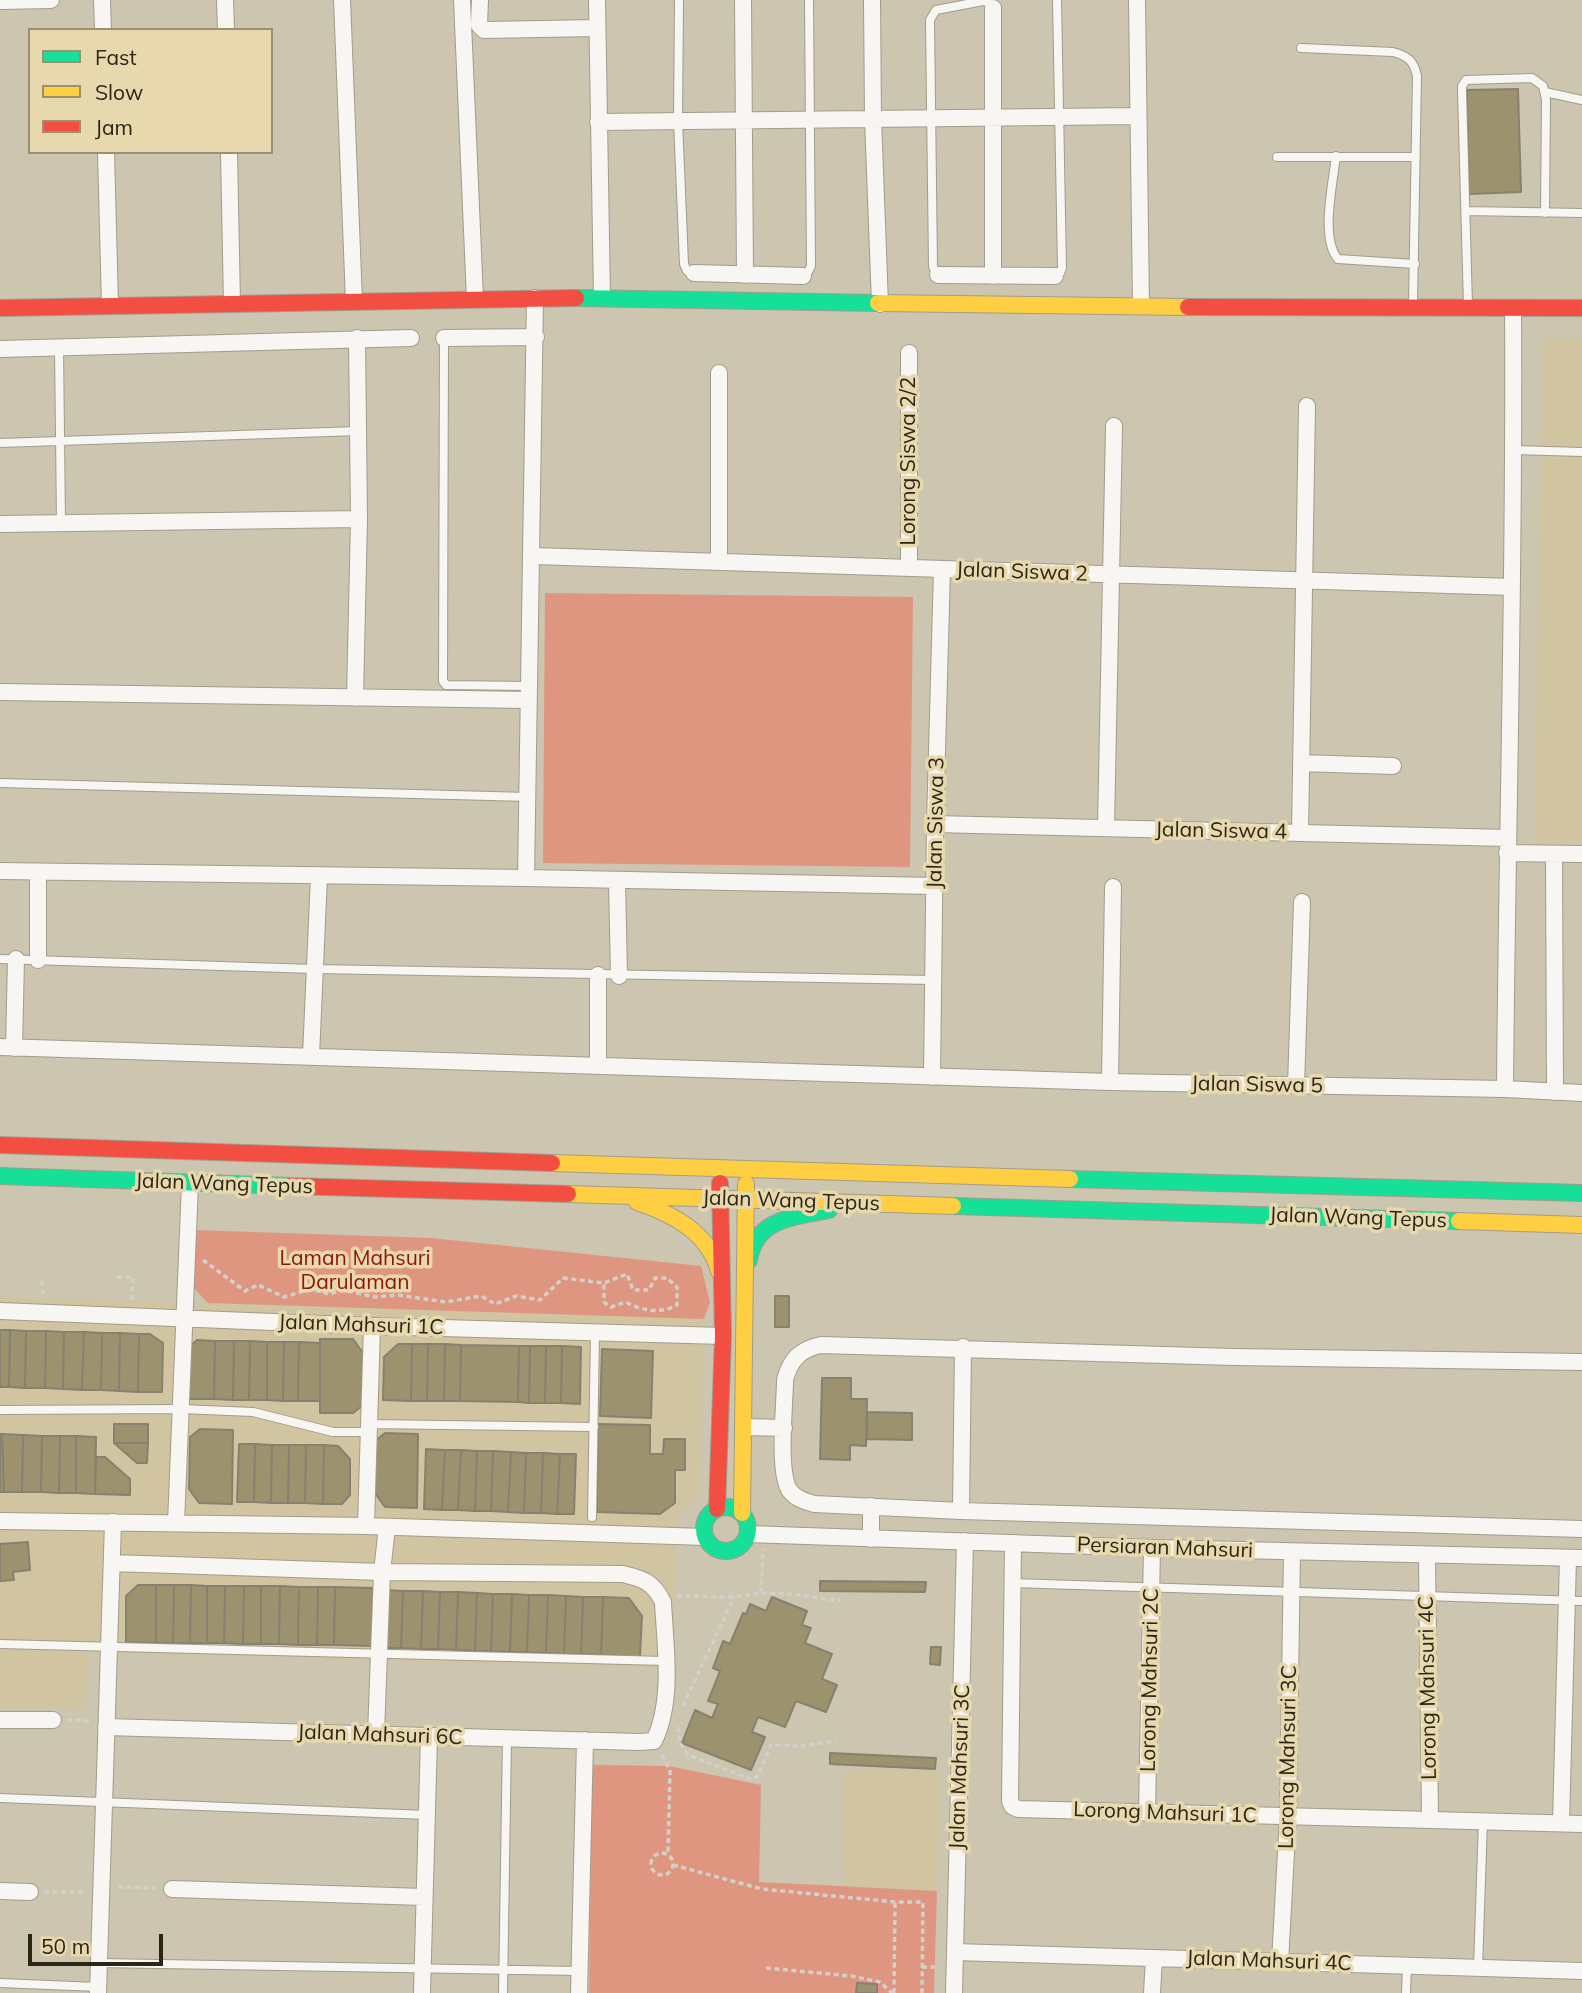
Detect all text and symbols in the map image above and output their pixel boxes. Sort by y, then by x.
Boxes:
legend [28,28,273,154]
text: Fast [95,44,137,70]
text: Slow [95,79,143,105]
text: Jam [95,114,133,140]
street label: Lorong Siswa 2/2 [896,377,922,545]
street label: Jalan Siswa 2 [956,557,1088,587]
street label: Jalan Siswa 3 [922,757,950,889]
street label: Jalan Siswa 4 [1155,817,1287,845]
street label: Jalan Siswa 5 [1191,1071,1323,1099]
street label: Jalan Wang Tepus [135,1168,313,1200]
street label: Jalan Wang Tepus [702,1185,880,1217]
street label: Jalan Wang Tepus [1269,1202,1447,1234]
park label: Laman Mahsuri Darulaman [280,1246,430,1296]
street label: Jalan Mahsuri 1C [278,1310,444,1340]
street label: Persiaran Mahsuri [1077,1532,1253,1564]
street label: Lorong Mahsuri 2C [1136,1588,1164,1772]
street label: Lorong Mahsuri 4C [1414,1596,1442,1780]
street label: Lorong Mahsuri 3C [1274,1665,1302,1849]
street label: Jalan Mahsuri 3C [945,1684,975,1850]
street label: Jalan Mahsuri 6C [297,1720,463,1750]
street label: Lorong Mahsuri 1C [1073,1797,1257,1829]
scale bar [32,1920,166,1964]
text: 50 m [41,1933,90,1959]
street label: Jalan Mahsuri 4C [1186,1946,1352,1976]

